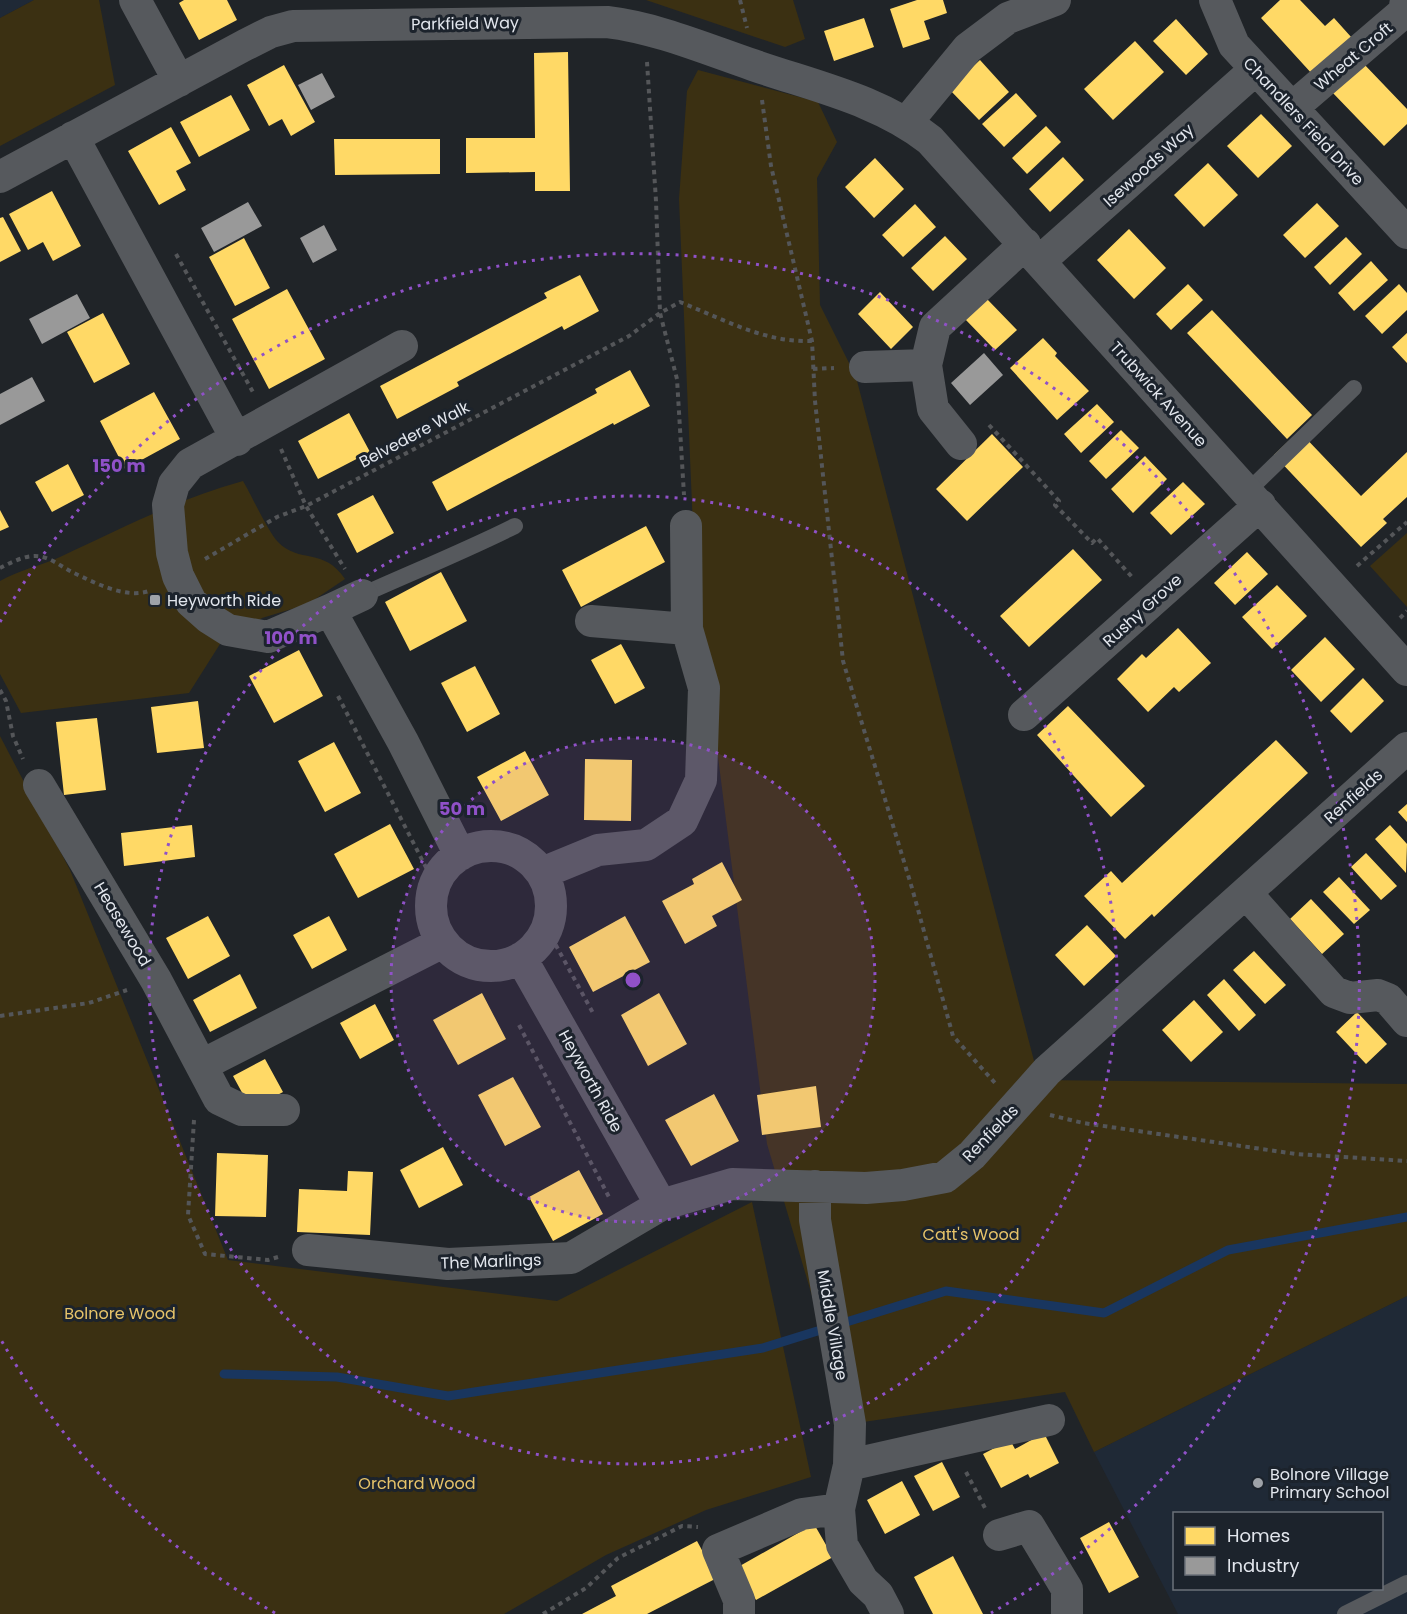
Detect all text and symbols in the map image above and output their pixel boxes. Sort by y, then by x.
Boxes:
street label: Parkfield Way [411,11,519,36]
street label: Wheat Croft [1309,17,1398,96]
street label: Chandlers Field Drive [1238,52,1369,191]
street label: Isewoods Way [1098,118,1199,212]
street label: Trubwick Avenue [1105,336,1212,452]
street label: Belvedere Walk [355,395,474,473]
text: 150 m [92,453,146,478]
street label: Rushy Grove [1098,569,1187,652]
place label: Heyworth Ride [167,589,281,612]
marker: Heyworth Ride [148,593,162,607]
text: 100 m [264,625,318,650]
street label: Renfields [1319,764,1388,829]
text: 50 m [439,796,485,821]
street label: Heasewood [88,878,157,971]
centre of rings [623,970,643,990]
street label: Heyworth Ride [553,1026,628,1137]
street label: Renfields [957,1099,1024,1167]
park label: Catt's Wood [923,1223,1019,1246]
street label: The Marlings [440,1248,542,1275]
street label: Middle Village [811,1268,854,1382]
park label: Bolnore Wood [64,1302,176,1325]
place label: Bolnore Village Primary School [1270,1463,1389,1504]
park label: Orchard Wood [358,1472,476,1495]
marker: Bolnore Village Primary School [1251,1476,1265,1490]
legend [1173,1512,1383,1590]
text: Homes [1227,1523,1290,1548]
text: Industry [1227,1553,1299,1578]

